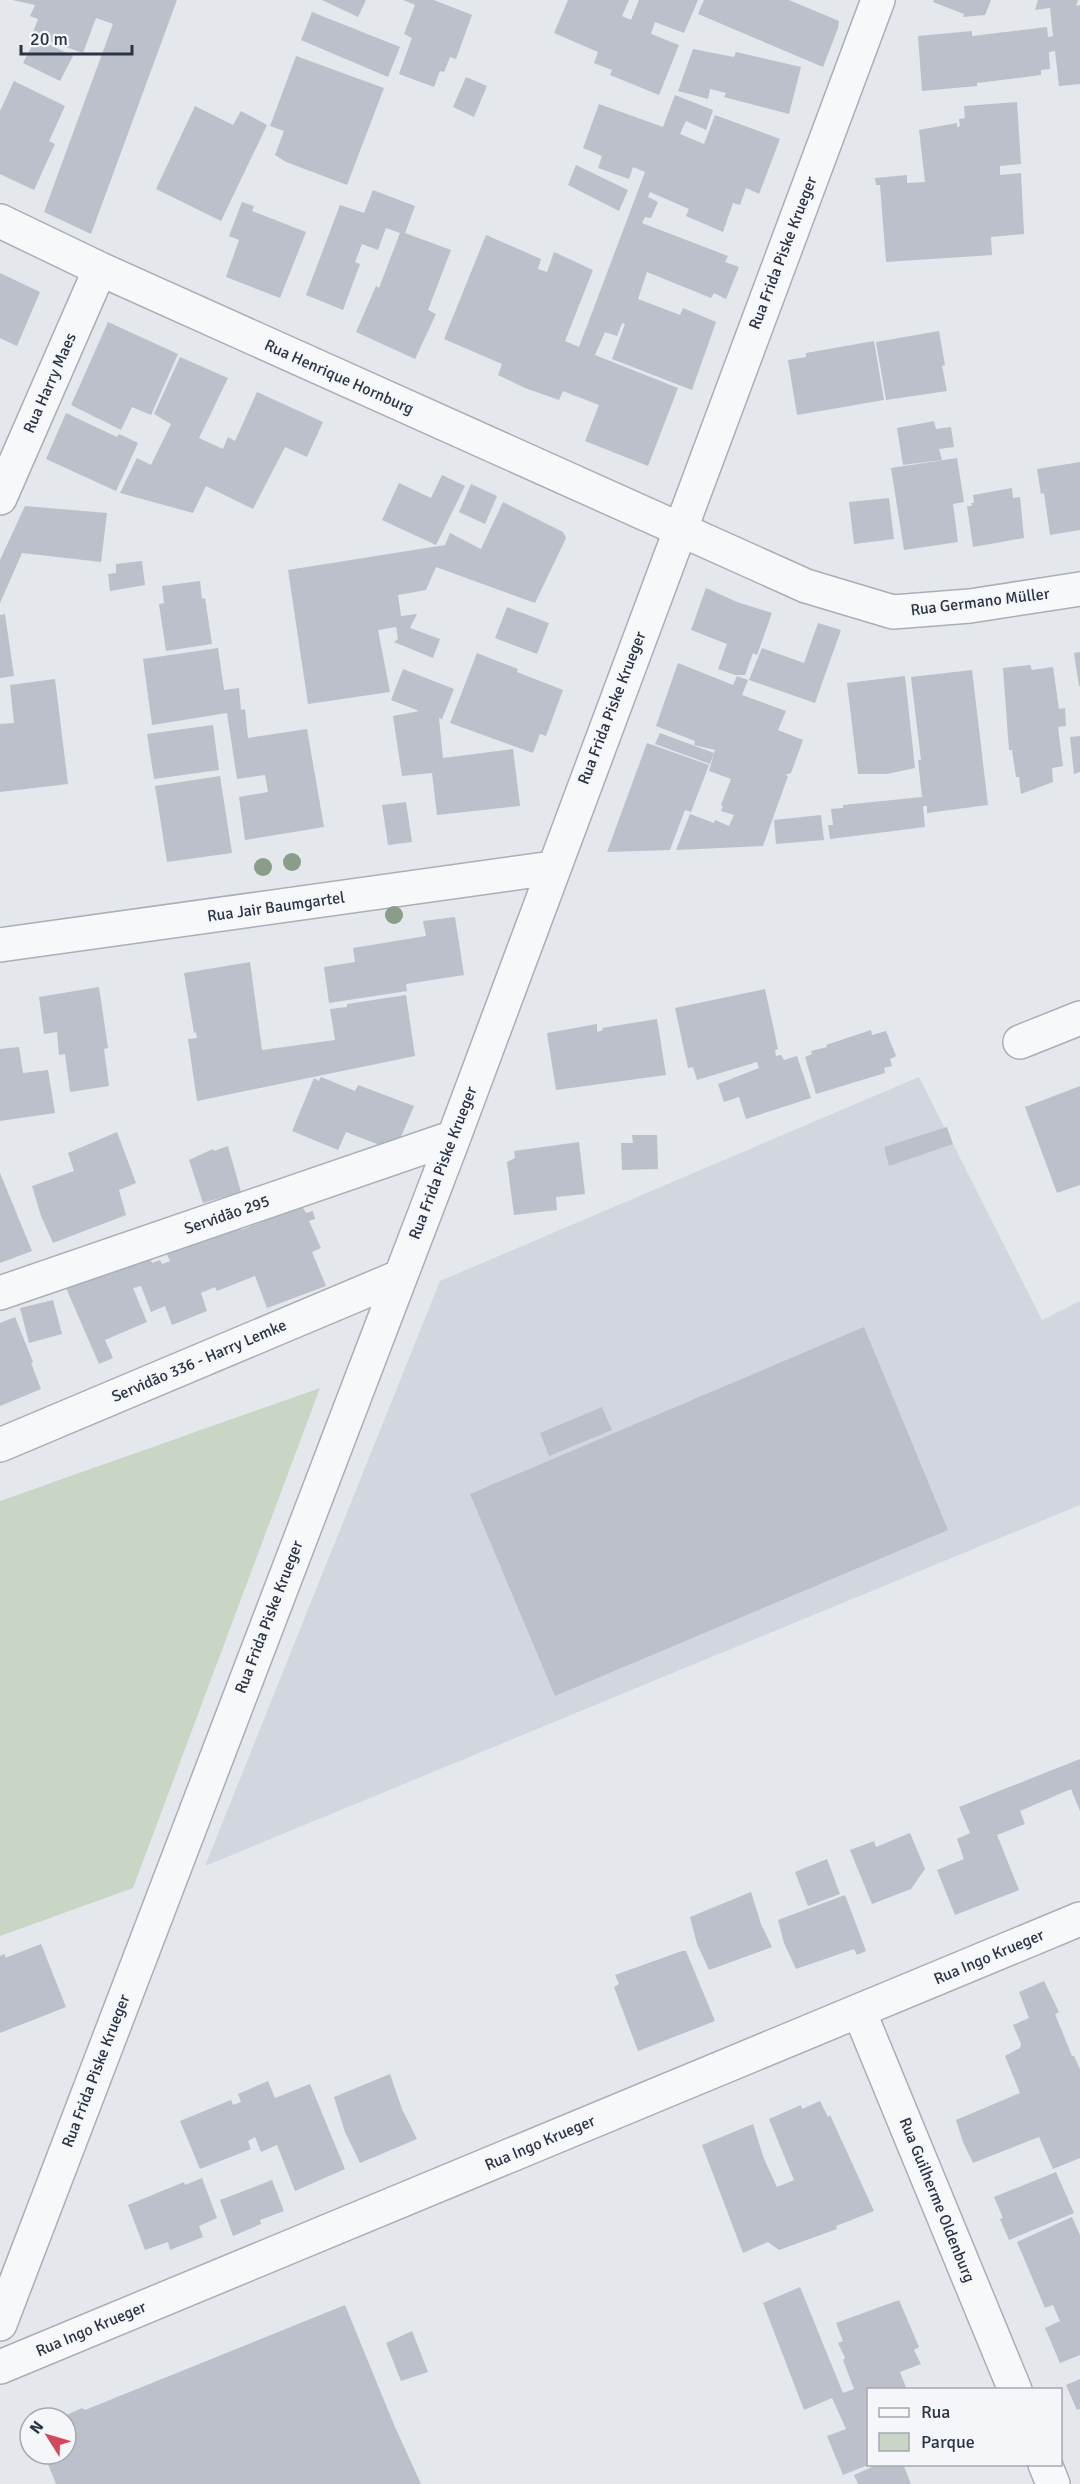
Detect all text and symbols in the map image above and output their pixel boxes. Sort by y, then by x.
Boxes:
scale bar [21,18,132,56]
text: 20 m [30,28,68,50]
street label: Rua Frida Piske Krueger [745,174,821,332]
street label: Rua Harry Maes [19,330,81,436]
street label: Rua Henrique Hornburg [261,335,417,419]
street label: Rua Germano Müller [909,584,1051,620]
street label: Rua Frida Piske Krueger [574,629,650,787]
street label: Rua Jair Baumgartel [206,887,346,927]
street label: Rua Frida Piske Krueger [405,1084,481,1242]
street label: Servidão 295 [182,1191,272,1239]
street label: Servidão 336 - Harry Lemke [109,1315,289,1407]
street label: Rua Frida Piske Krueger [231,1538,307,1696]
street label: Rua Ingo Krueger [931,1925,1047,1989]
street label: Rua Frida Piske Krueger [58,1992,134,2150]
street label: Rua Ingo Krueger [482,2111,598,2175]
street label: Rua Guilherme Oldenburg [895,2115,979,2285]
street label: Rua Ingo Krueger [33,2297,149,2361]
legend [867,2388,1062,2466]
text: Rua [921,2401,950,2423]
north arrow [18,2406,78,2466]
text: N [25,2417,48,2438]
text: Parque [921,2431,975,2453]

